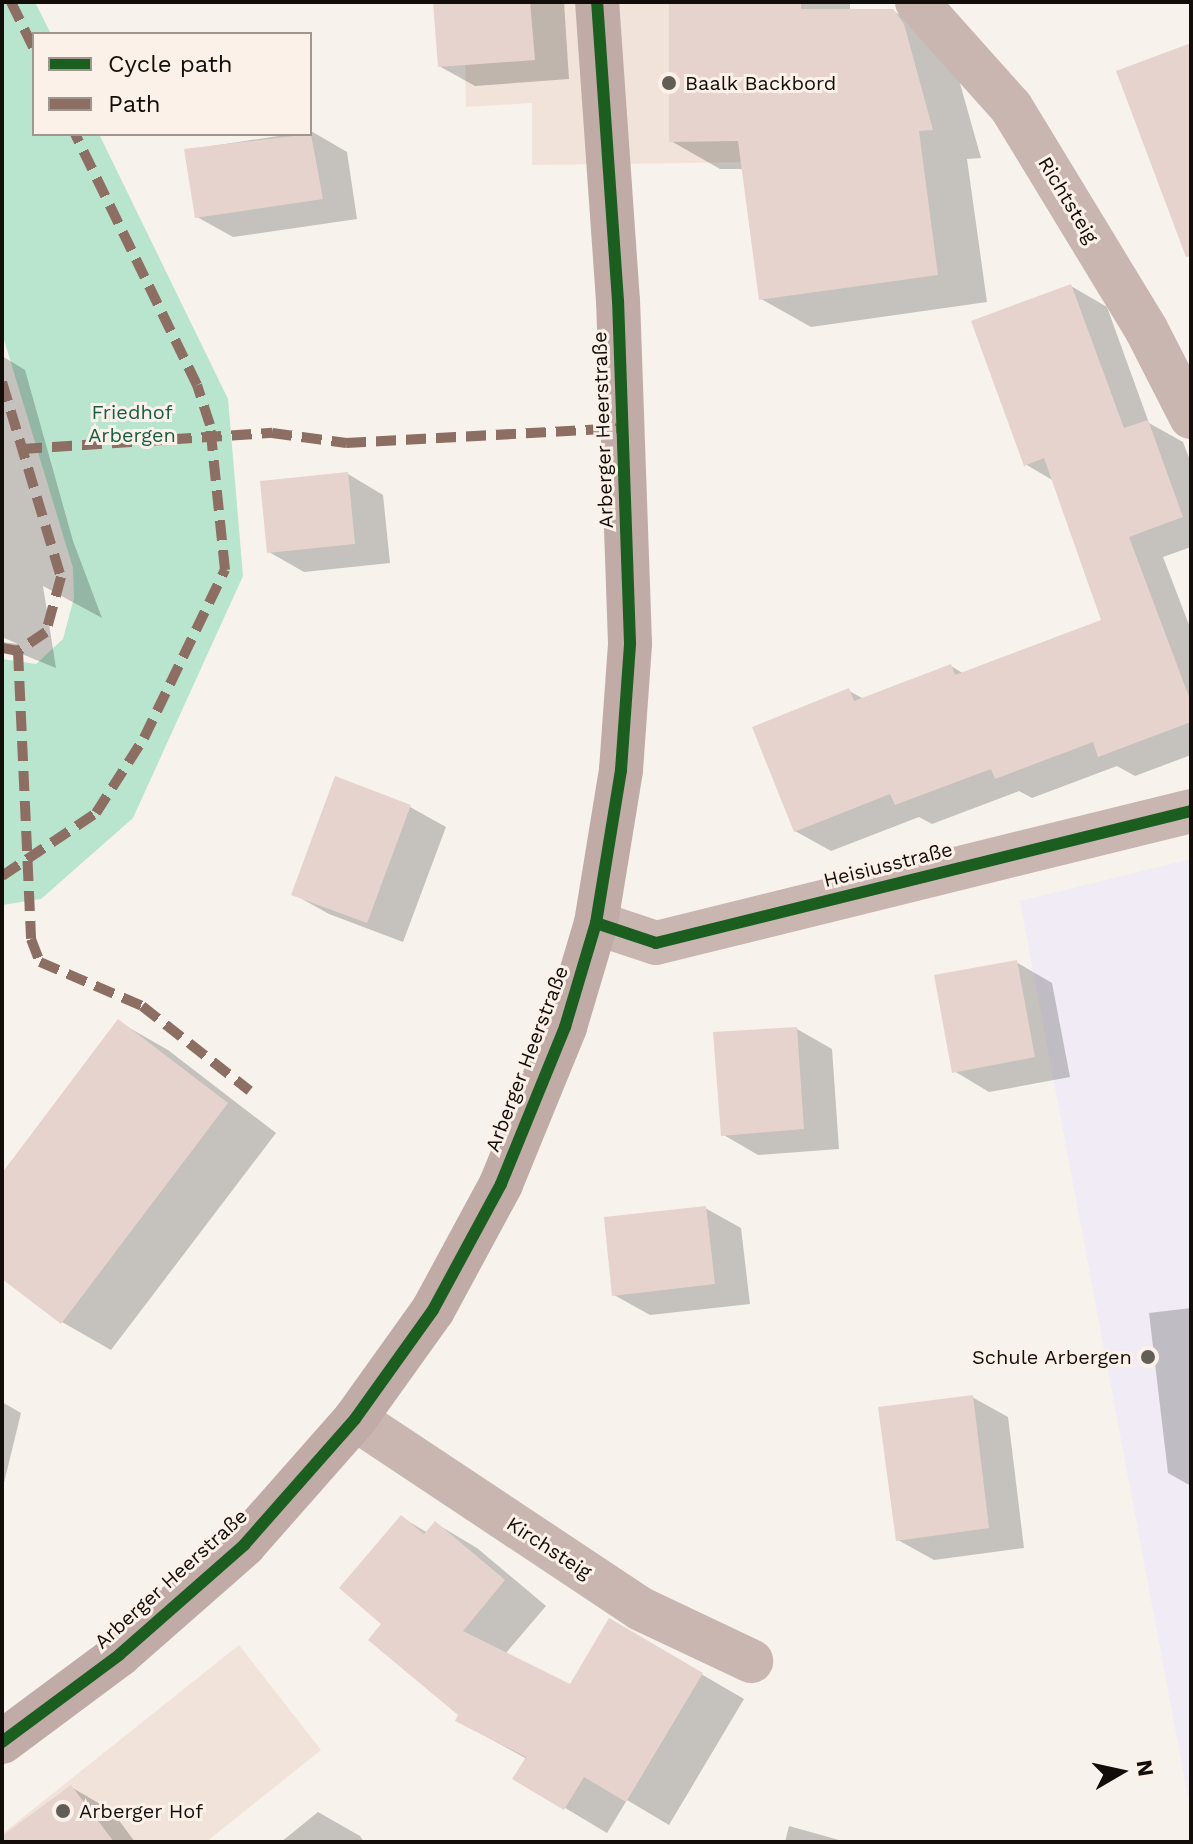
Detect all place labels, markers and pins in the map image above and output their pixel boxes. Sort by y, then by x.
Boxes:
place label: Baalk Backbord [685,71,837,95]
marker: Baalk Backbord [660,74,678,92]
place label: Schule Arbergen [971,1345,1132,1369]
marker: Schule Arbergen [1139,1348,1157,1366]
place label: Arberger Hof [79,1799,203,1823]
marker: Arberger Hof [54,1802,72,1820]

